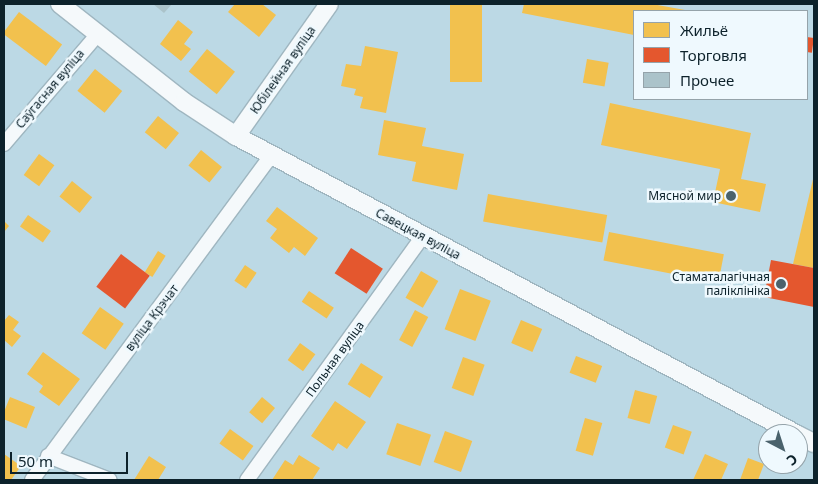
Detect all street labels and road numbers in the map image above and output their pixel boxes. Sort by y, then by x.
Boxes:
street label: Юбілейная вуліца [247,23,319,117]
street label: Саўгасная вуліца [13,47,87,131]
street label: Савецкая вуліца [373,206,463,262]
street label: вуліца Крэчат [122,282,182,354]
street label: Польная вуліца [303,318,367,400]

